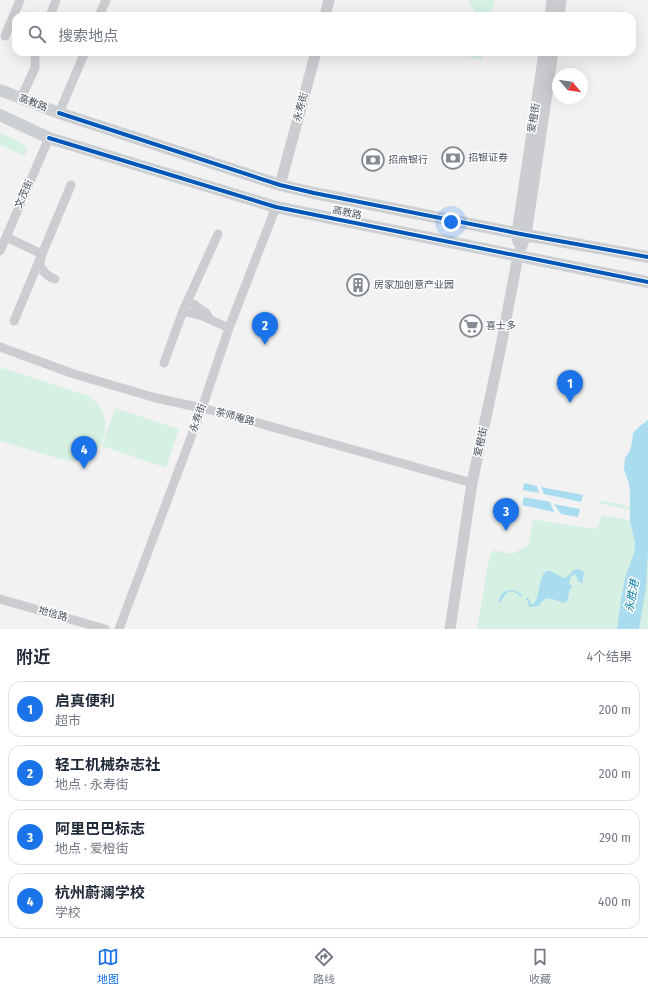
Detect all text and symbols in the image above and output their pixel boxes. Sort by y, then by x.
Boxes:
search box [12,12,636,56]
icon: search [26,23,48,45]
text: 搜索地点 [58,27,118,45]
north arrow [552,68,588,104]
street label: 永寿街 [291,91,311,123]
street label: 高教路 [17,92,49,114]
street label: 爱橙街 [526,102,542,134]
bank icon: 招银证券 [440,145,466,171]
bank icon: 招商银行 [360,147,386,173]
place label: 招银证券 [468,152,508,164]
place label: 招商银行 [388,154,428,166]
street label: 文茂街 [12,178,36,210]
street label: 高教路 [331,204,363,222]
your location [441,212,461,232]
building icon: 房家加创意产业园 [345,272,371,298]
place label: 房家加创意产业园 [374,279,454,291]
pin: 2 [252,312,278,345]
supermarket icon: 喜士多 [458,313,484,339]
place label: 喜士多 [486,320,516,332]
pin: 1 [557,370,583,403]
street label: 永寿街 [187,402,209,434]
street label: 茶师庵路 [214,406,256,428]
street label: 爱橙街 [472,426,490,458]
pin: 4 [71,436,97,469]
pin: 3 [493,498,519,531]
water label: 永胜港 [623,577,642,613]
street label: 地信路 [37,604,69,624]
text: 附近 [16,647,50,668]
text: 4个结果 [587,649,632,664]
text: 启真便利 [55,692,115,710]
text: 1 [27,702,33,717]
text: 200 m [599,702,631,717]
text: 超市 [55,713,81,728]
text: 轻工机械杂志社 [55,756,160,774]
text: 2 [27,766,33,781]
text: 200 m [599,766,631,781]
text: 地点 · 永寿街 [55,777,129,792]
text: 阿里巴巴标志 [55,820,145,838]
text: 3 [27,830,33,845]
text: 290 m [599,830,631,845]
text: 地点 · 爱橙街 [55,841,129,856]
text: 杭州蔚澜学校 [55,884,145,902]
text: 4 [27,894,33,909]
text: 400 m [598,894,631,909]
text: 学校 [55,905,81,920]
tab: 地图 [97,946,119,986]
tab: 路线 [313,946,335,986]
tab: 收藏 [529,946,551,986]

